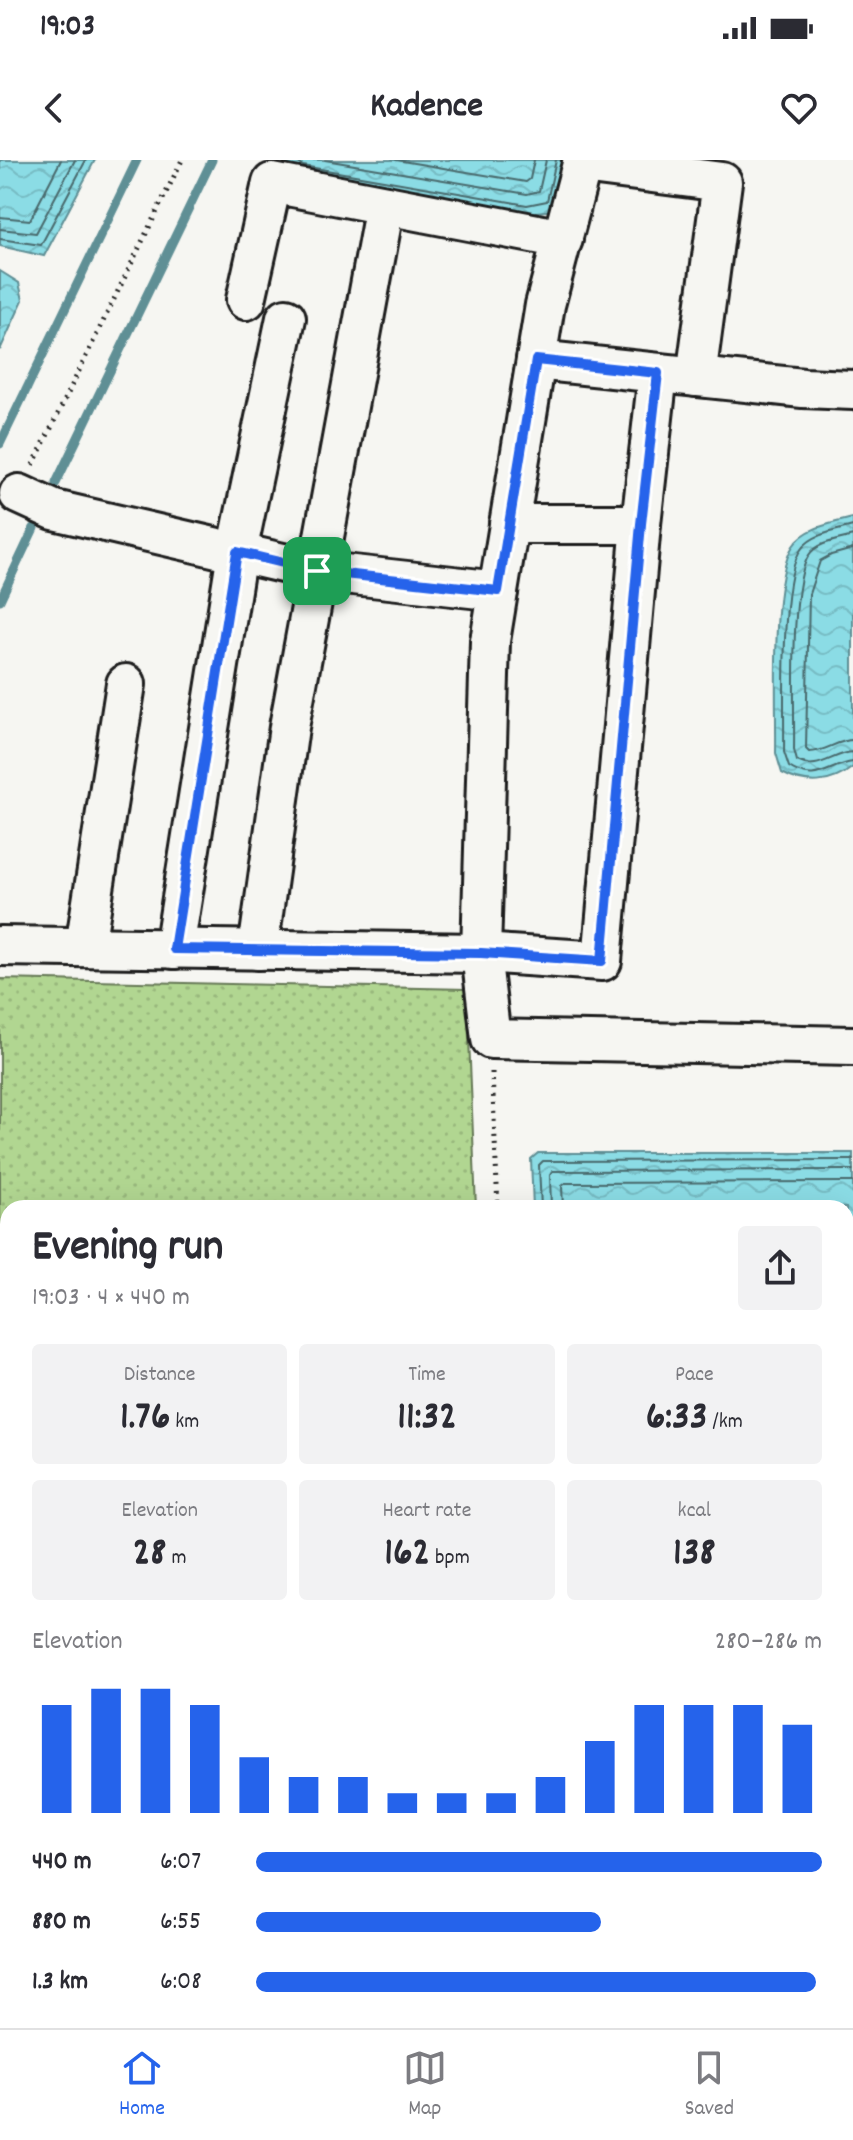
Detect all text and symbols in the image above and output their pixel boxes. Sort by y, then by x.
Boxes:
text: 19:03 [40,7,95,50]
text: Kadence [370,82,483,134]
icon: back [32,86,76,130]
icon: heart [777,86,821,130]
pin [283,537,351,605]
icon: arrive [295,549,339,593]
text: Evening run [32,1218,223,1281]
button: share [738,1226,822,1310]
text: 19:03 · 4 × 440 m [32,1280,190,1317]
text: Distance [124,1360,196,1391]
text: Time [408,1360,446,1391]
text: Pace [675,1360,714,1391]
text: 1.76 [120,1391,170,1448]
text: 11:32 [397,1391,457,1448]
text: 6:33 [646,1391,707,1448]
text: km [170,1407,199,1438]
text: /km [707,1407,743,1438]
text: Elevation [121,1496,198,1527]
text: Heart rate [383,1496,471,1527]
text: kcal [678,1496,711,1527]
text: 28 [133,1527,166,1584]
text: 162 [384,1527,430,1584]
text: 138 [673,1527,716,1584]
text: m [166,1543,187,1574]
text: bpm [430,1543,470,1574]
text: Elevation [32,1624,122,1661]
text: 280–286 m [715,1624,822,1661]
text: 440 m [32,1844,92,1881]
text: 6:07 [160,1844,201,1881]
text: 880 m [32,1904,91,1941]
text: 6:55 [160,1904,201,1941]
text: 1.3 km [32,1964,88,2001]
text: 6:08 [160,1964,202,2001]
tab: Home [119,2046,165,2125]
tab: Map [403,2046,447,2125]
tab: Saved [685,2046,734,2125]

